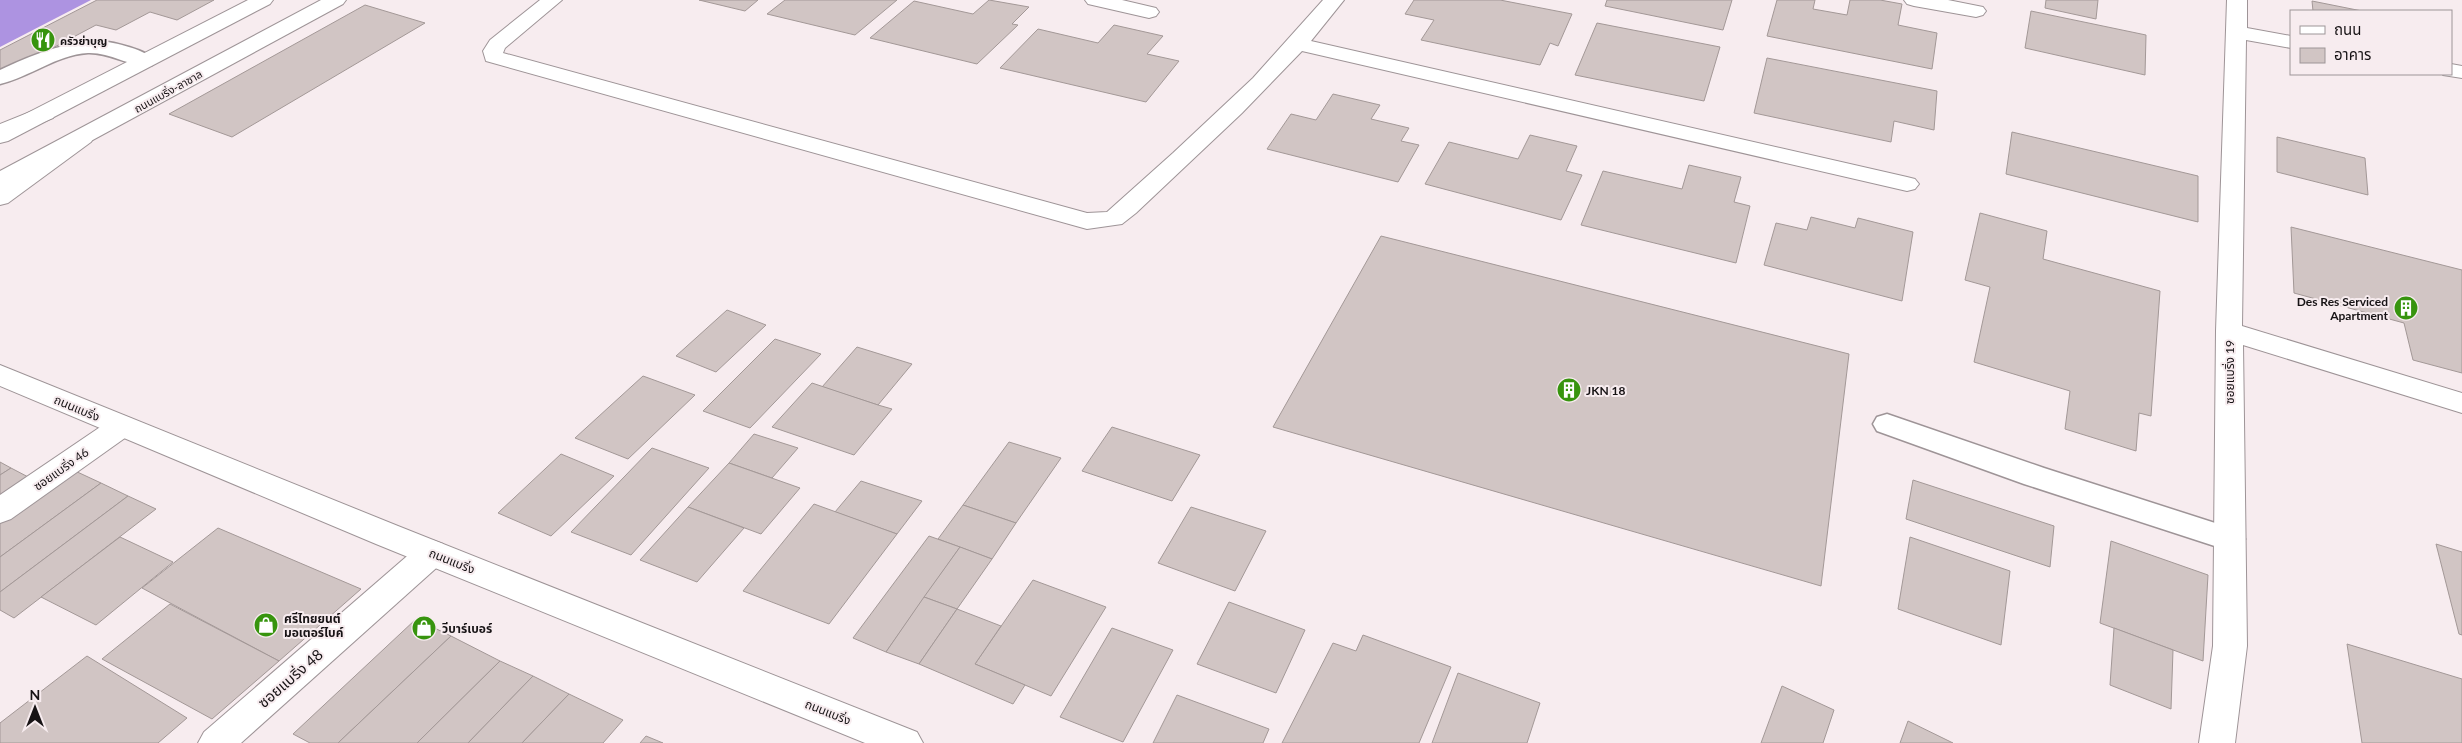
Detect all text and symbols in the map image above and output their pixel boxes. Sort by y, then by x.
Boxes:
legend [2290,10,2452,75]
text: ถนน [2334,20,2361,38]
restaurant icon: ครัวย่าบุญ [30,27,56,53]
place label: ครัวย่าบุญ [60,34,107,48]
text: อาคาร [2334,45,2371,63]
street label: ถนนแบริ่ง-ลาซาล [132,67,204,115]
place label: Des Res Serviced Apartment [2297,294,2389,323]
building icon: Des Res Serviced Apartment [2393,295,2419,321]
street label: ซอยแบริ่ง 19 [2221,340,2237,404]
building icon: JKN 18 [1556,377,1582,403]
place label: JKN 18 [1586,383,1626,398]
street label: ถนนแบริ่ง [52,391,102,424]
street label: ซอยแบริ่ง 46 [30,444,92,493]
street label: ถนนแบริ่ง [427,545,477,577]
place label: ศรีไทยยนต์ มอเตอร์ไบค์ [284,611,343,640]
shop icon: ศรีไทยยนต์ มอเตอร์ไบค์ [253,612,279,638]
shop icon: วีบาร์เบอร์ [411,615,437,641]
place label: วีบาร์เบอร์ [441,621,492,636]
street label: ซอยแบริ่ง 48 [254,645,326,711]
north arrow [10,683,60,733]
text: N [30,686,40,703]
street label: ถนนแบริ่ง [803,696,853,728]

